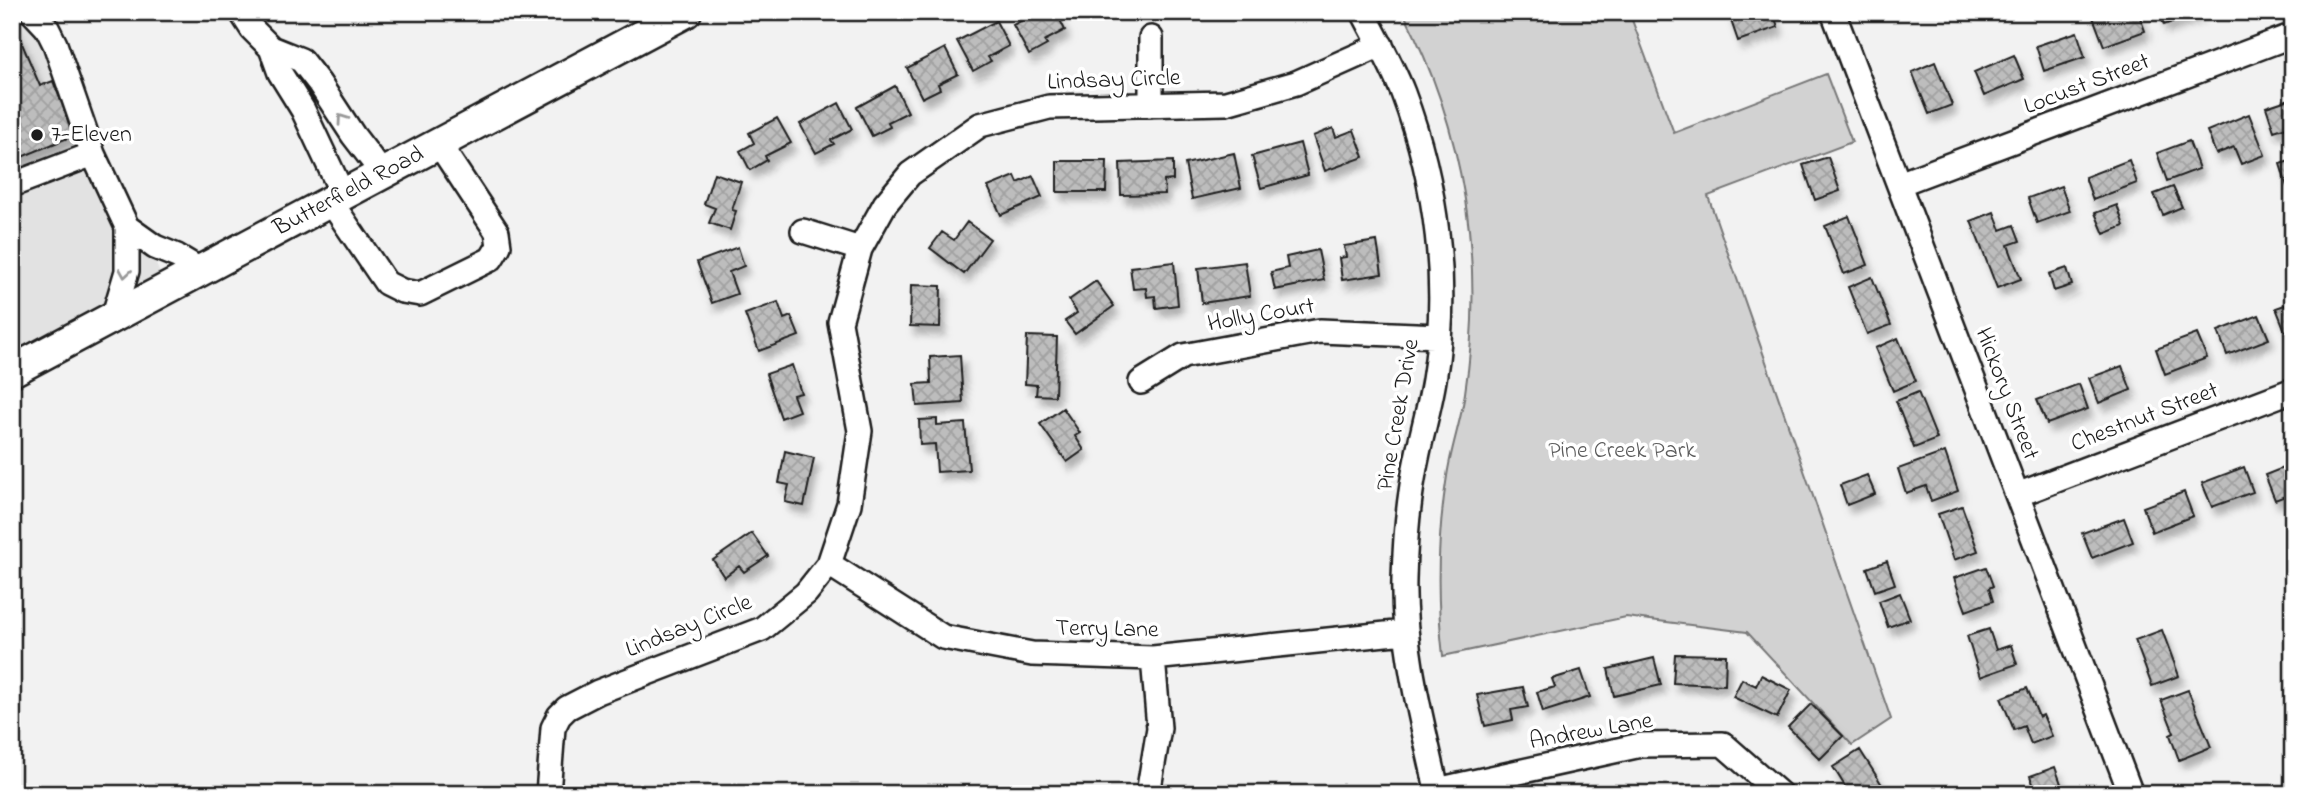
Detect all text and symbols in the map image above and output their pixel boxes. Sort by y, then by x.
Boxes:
street label: Locust Street [2019,45,2155,125]
street label: Lindsay Circle [1047,61,1182,102]
one-way arrow [337,114,350,127]
place label: 7-Eleven [51,118,132,153]
marker: 7-Eleven [29,127,45,143]
street label: Butterfield Road [267,137,431,247]
one-way arrow [117,267,132,279]
street label: Holly Court [1205,289,1317,344]
street label: Hickory Street [1964,323,2047,466]
street label: Pine Creek Drive [1368,336,1430,494]
street label: Chestnut Street [2066,374,2224,462]
park label: Pine Creek Park [1548,434,1696,469]
street label: Lindsay Circle [621,586,758,669]
street label: Terry Lane [1055,612,1159,649]
street label: Andrew Lane [1527,704,1656,760]

